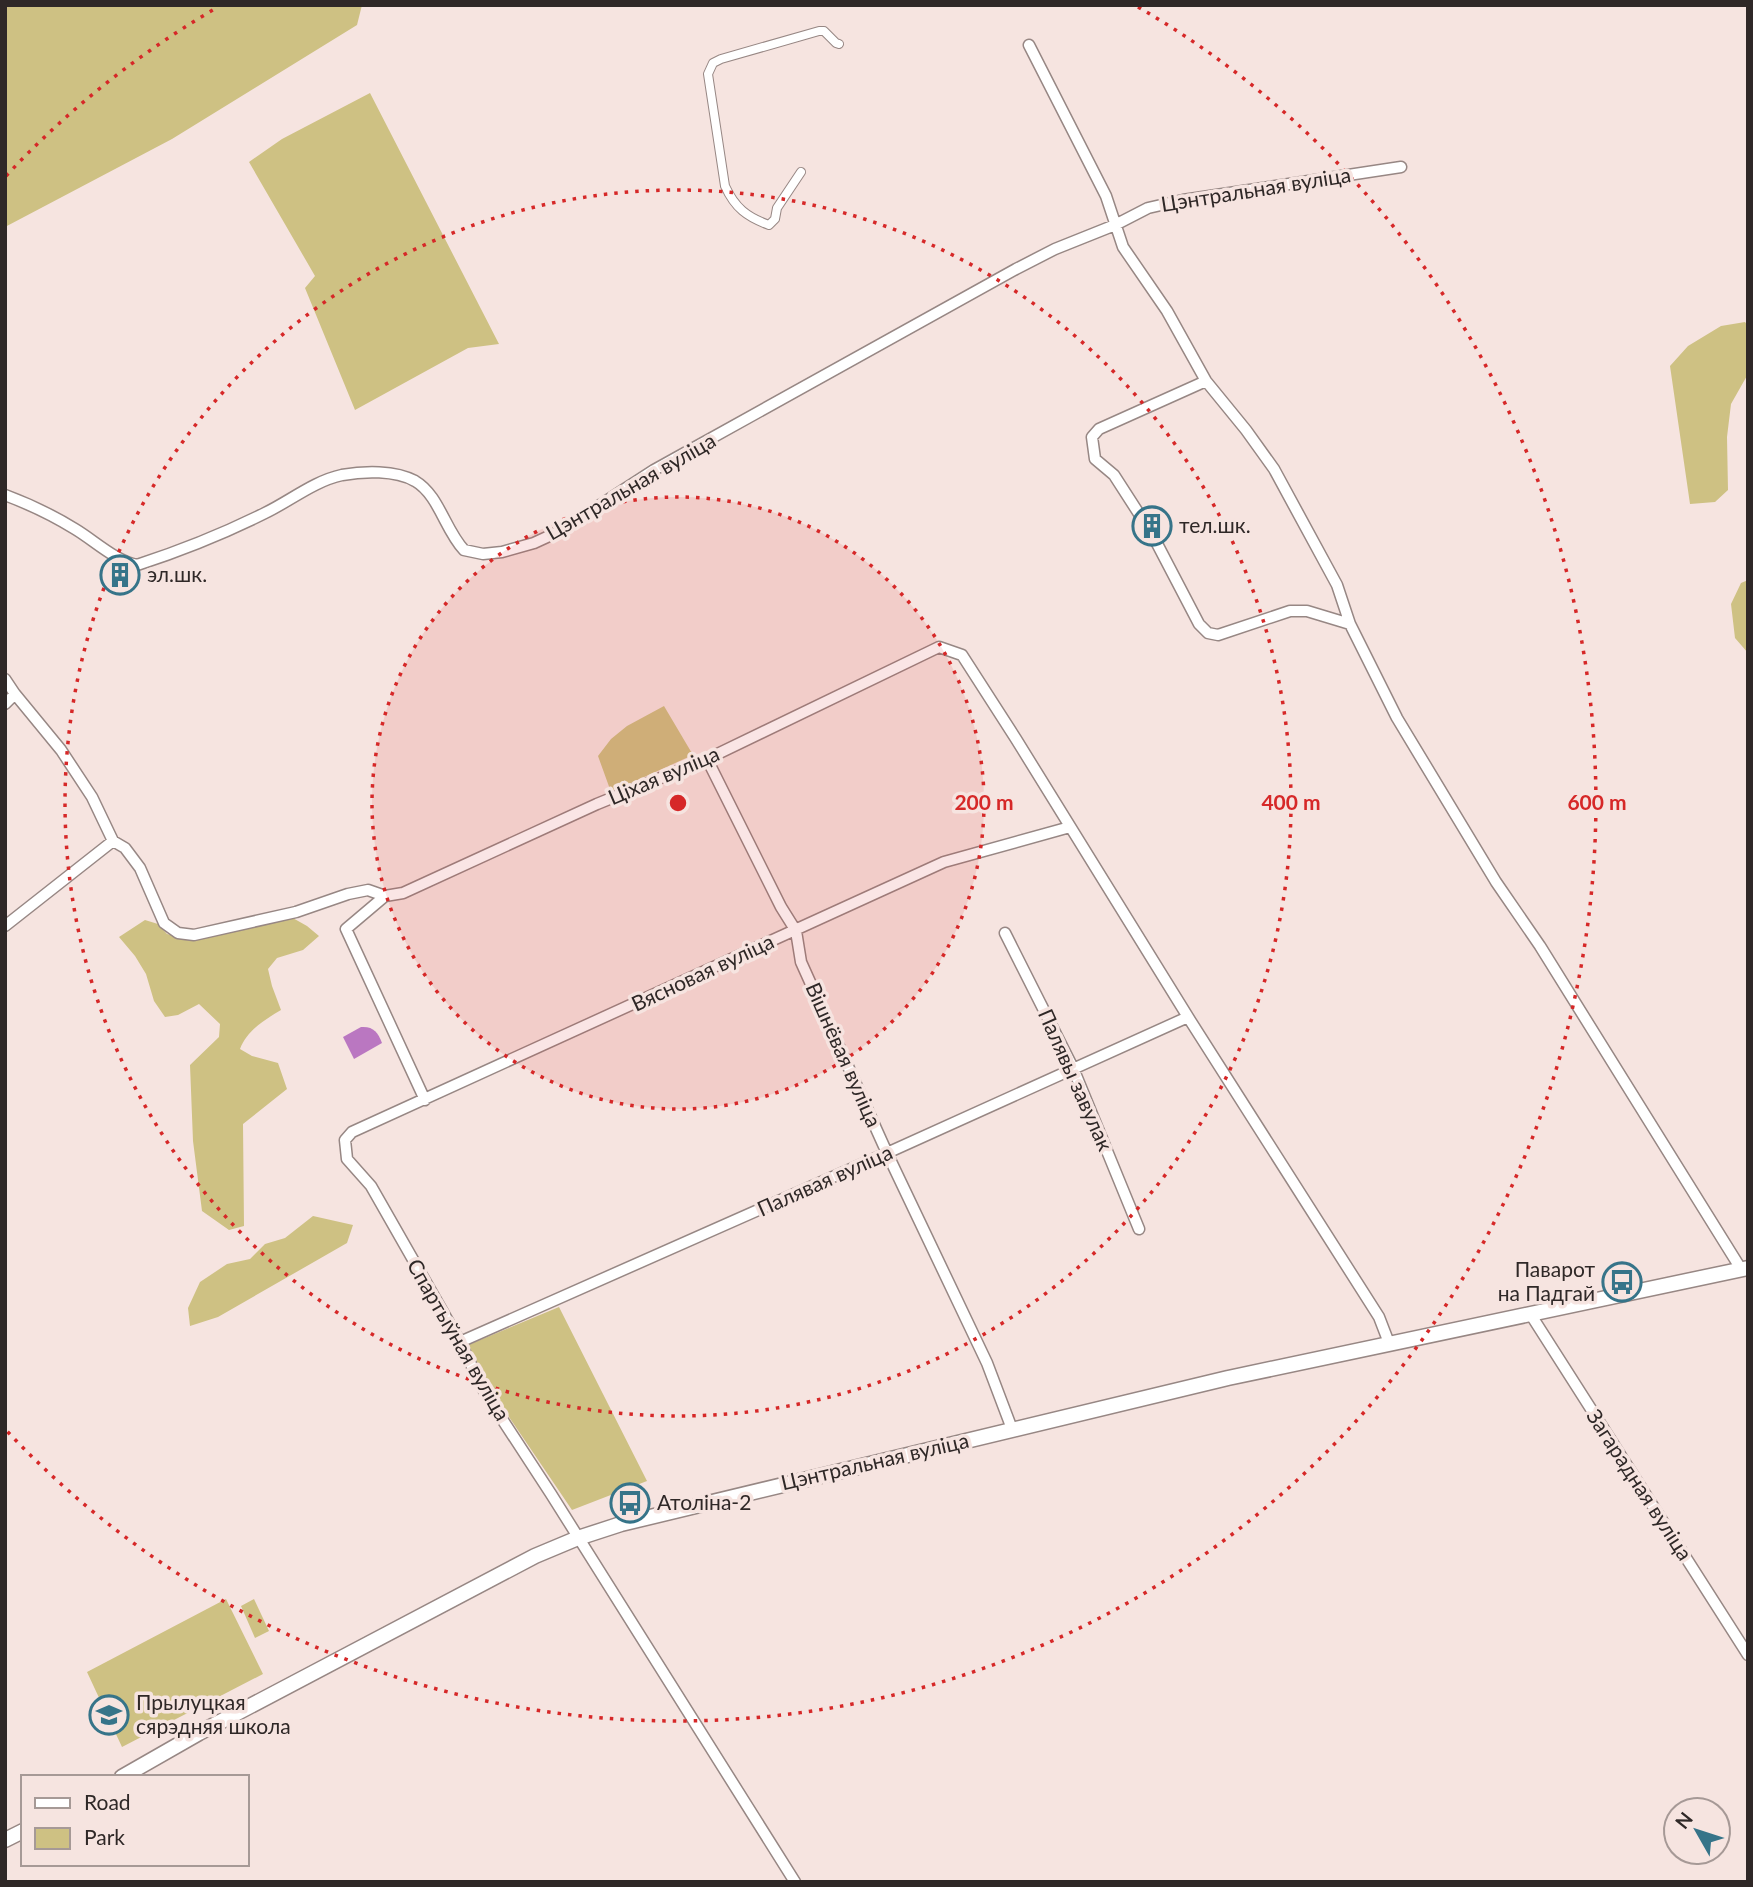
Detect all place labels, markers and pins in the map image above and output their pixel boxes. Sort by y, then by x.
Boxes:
building icon: тел.шк. [1131,505,1173,547]
place label: тел.шк. [1179,512,1251,537]
building icon: эл.шк. [99,554,141,596]
place label: эл.шк. [147,561,207,586]
centre of rings [666,791,690,815]
place label: Паварот на Падгай [1498,1256,1595,1305]
bus stop icon: Паварот на Падгай [1601,1261,1643,1303]
bus stop icon: Атоліна-2 [609,1482,651,1524]
place label: Атоліна-2 [657,1489,751,1514]
place label: Прылуцкая сярэдняя школа [136,1689,291,1738]
school or university icon: Прылуцкая сярэдняя школа [88,1694,130,1736]

